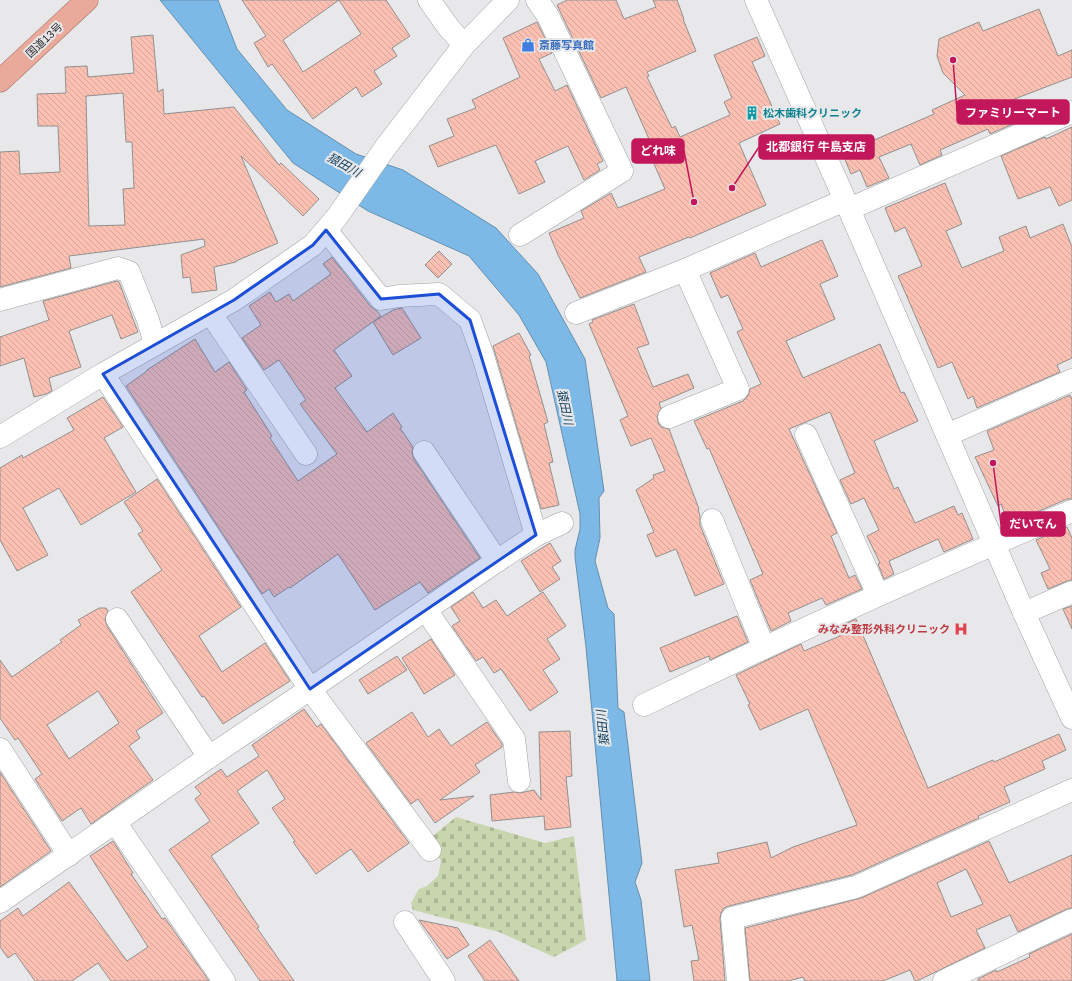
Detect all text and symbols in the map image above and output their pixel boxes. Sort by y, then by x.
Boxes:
street label: 国道13号 [23,20,65,60]
shop icon: 斎藤写真館 [520,37,536,53]
place label: 斎藤写真館 [539,39,594,51]
callout: ファミリーマート [957,100,1069,124]
building icon: 松木歯科クリニック [744,105,760,121]
text: ファミリーマート [965,106,1061,120]
place label: 松木歯科クリニック [763,107,862,119]
callout: 北都銀行 牛島支店 [759,135,874,159]
callout: どれ味 [632,139,684,163]
text: 北都銀行 牛島支店 [766,140,866,154]
text: どれ味 [640,144,676,158]
water label: 猿田川 [325,150,365,181]
water label: 猿田川 [554,388,576,428]
callout: だいでん [1001,512,1065,536]
text: だいでん [1009,517,1057,531]
hospital icon: みなみ整形外科クリニック [953,621,969,637]
place label: みなみ整形外科クリニック [818,623,950,635]
water label: 猿田川 [594,707,612,747]

